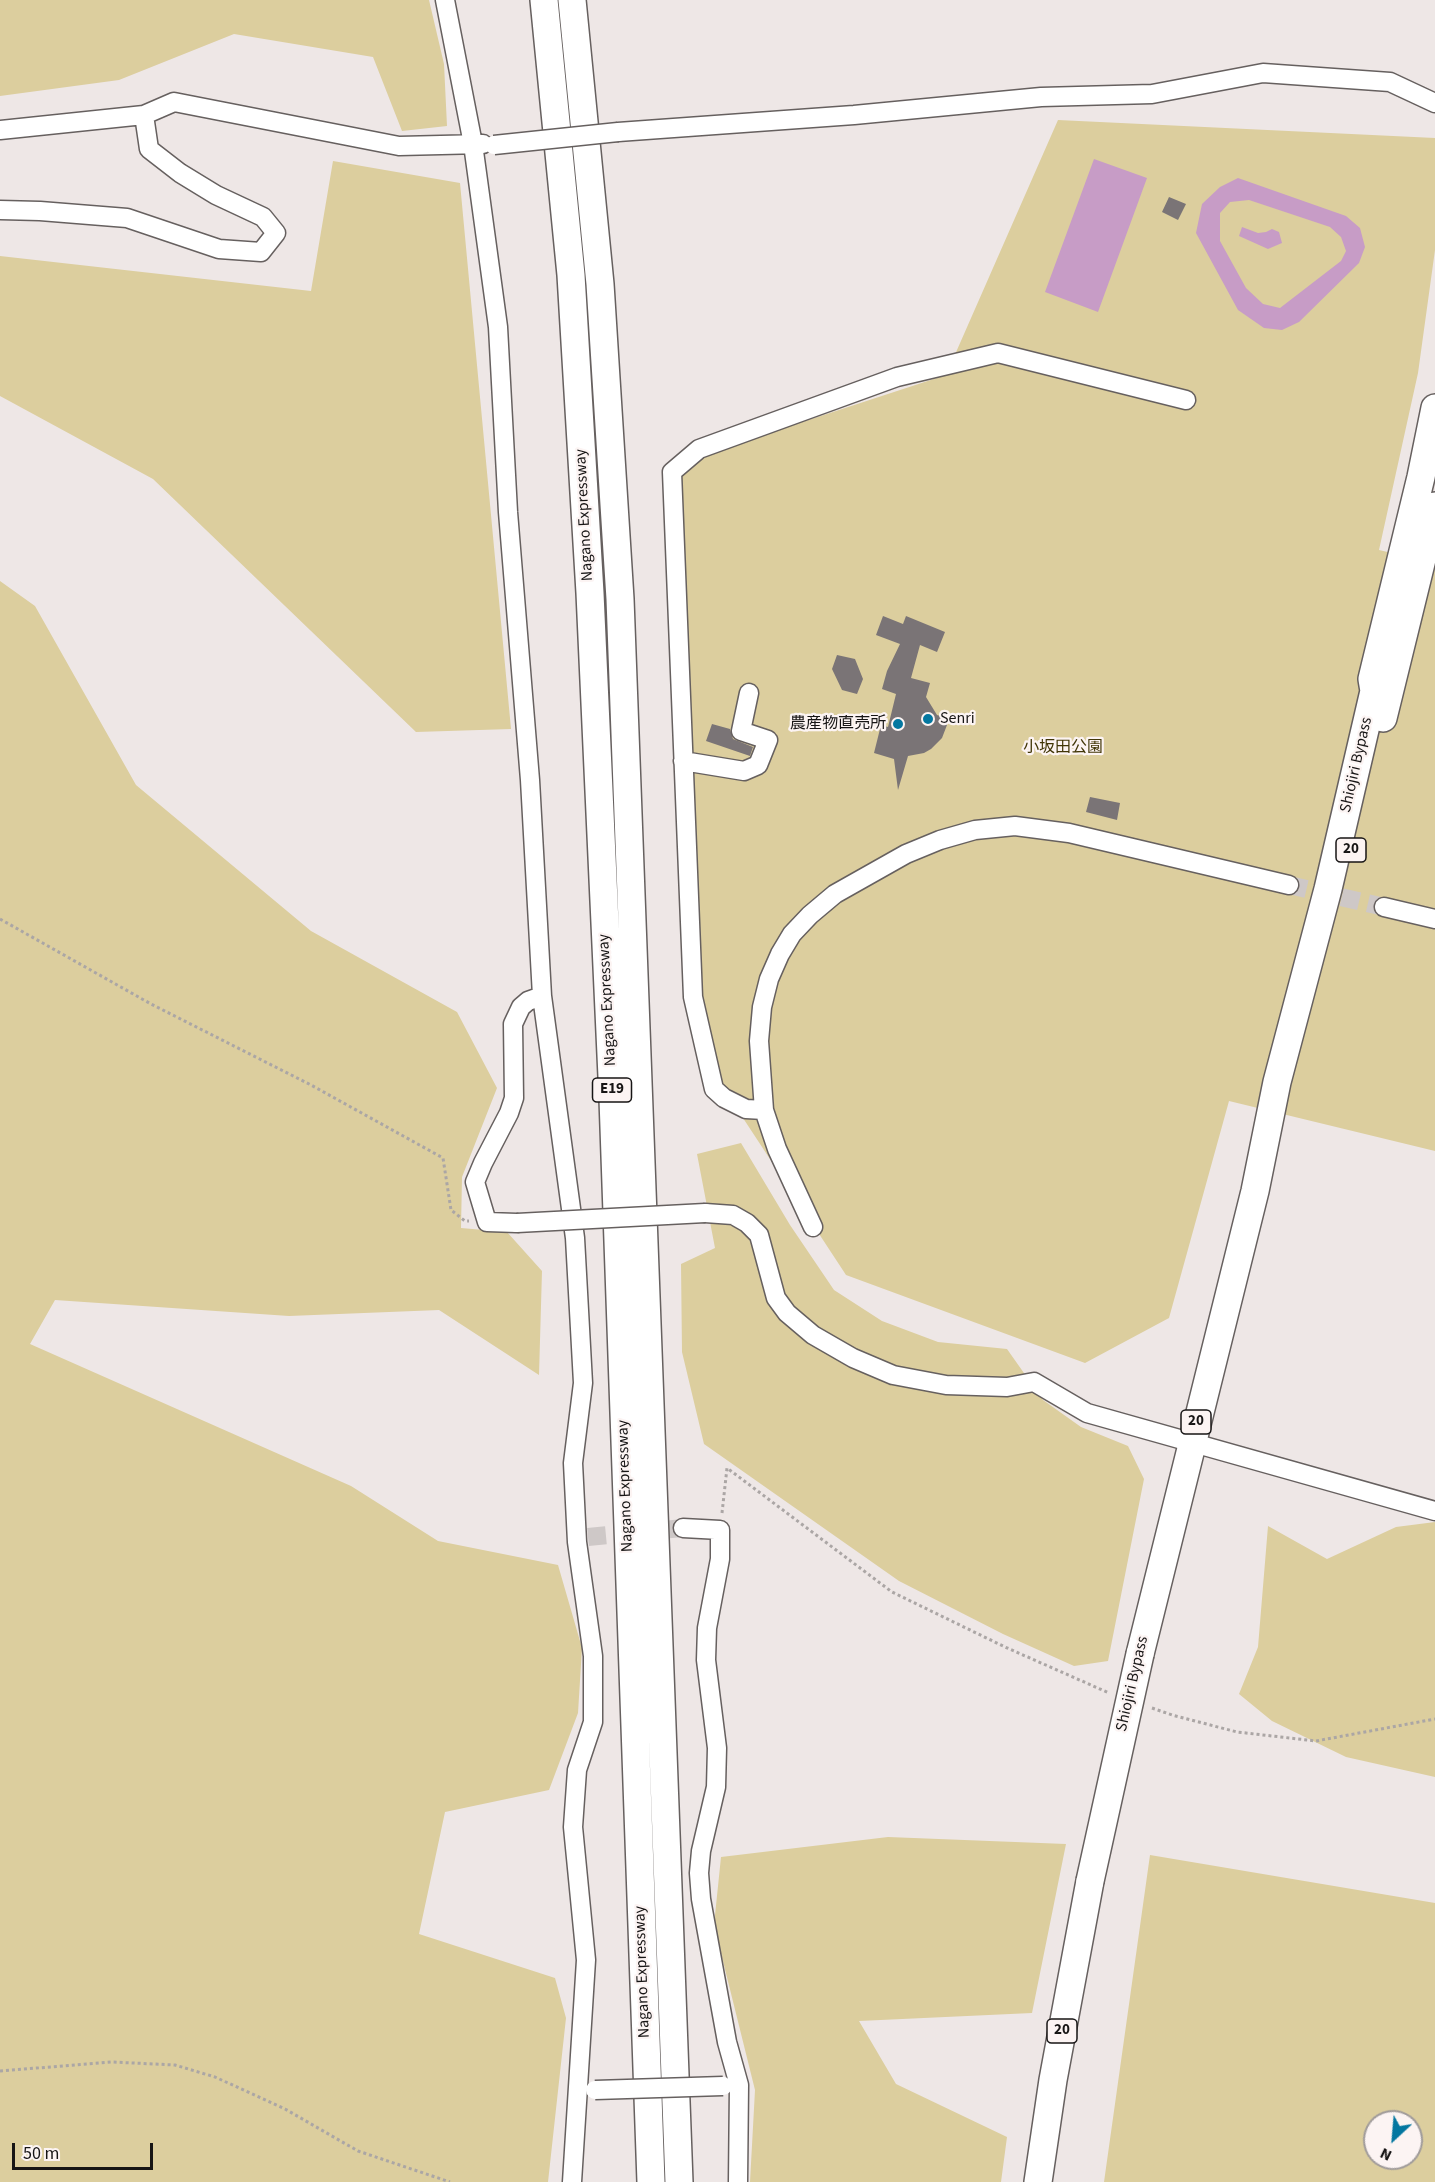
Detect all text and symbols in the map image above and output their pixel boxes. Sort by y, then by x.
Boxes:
street label: Nagano Expressway [572,448,598,582]
place label: Senri [940,709,975,729]
marker: Senri [921,712,935,726]
place label: 農産物直売所 [790,714,886,734]
street label: Shiojiri Bypass [1337,715,1377,815]
marker: 農産物直売所 [891,717,905,731]
park label: 小坂田公園 [1023,738,1103,758]
road number: 20 [1336,838,1366,862]
street label: Nagano Expressway [595,933,621,1067]
road number: E19 [592,1078,632,1102]
road number: 20 [1181,1410,1211,1434]
street label: Nagano Expressway [614,1419,638,1553]
street label: Shiojiri Bypass [1113,1634,1153,1734]
street label: Nagano Expressway [631,1905,655,2039]
road number: 20 [1047,2019,1077,2043]
north arrow [1363,2110,1423,2170]
scale bar [15,2131,156,2169]
text: 50 m [23,2141,59,2166]
text: N [1376,2142,1396,2167]

